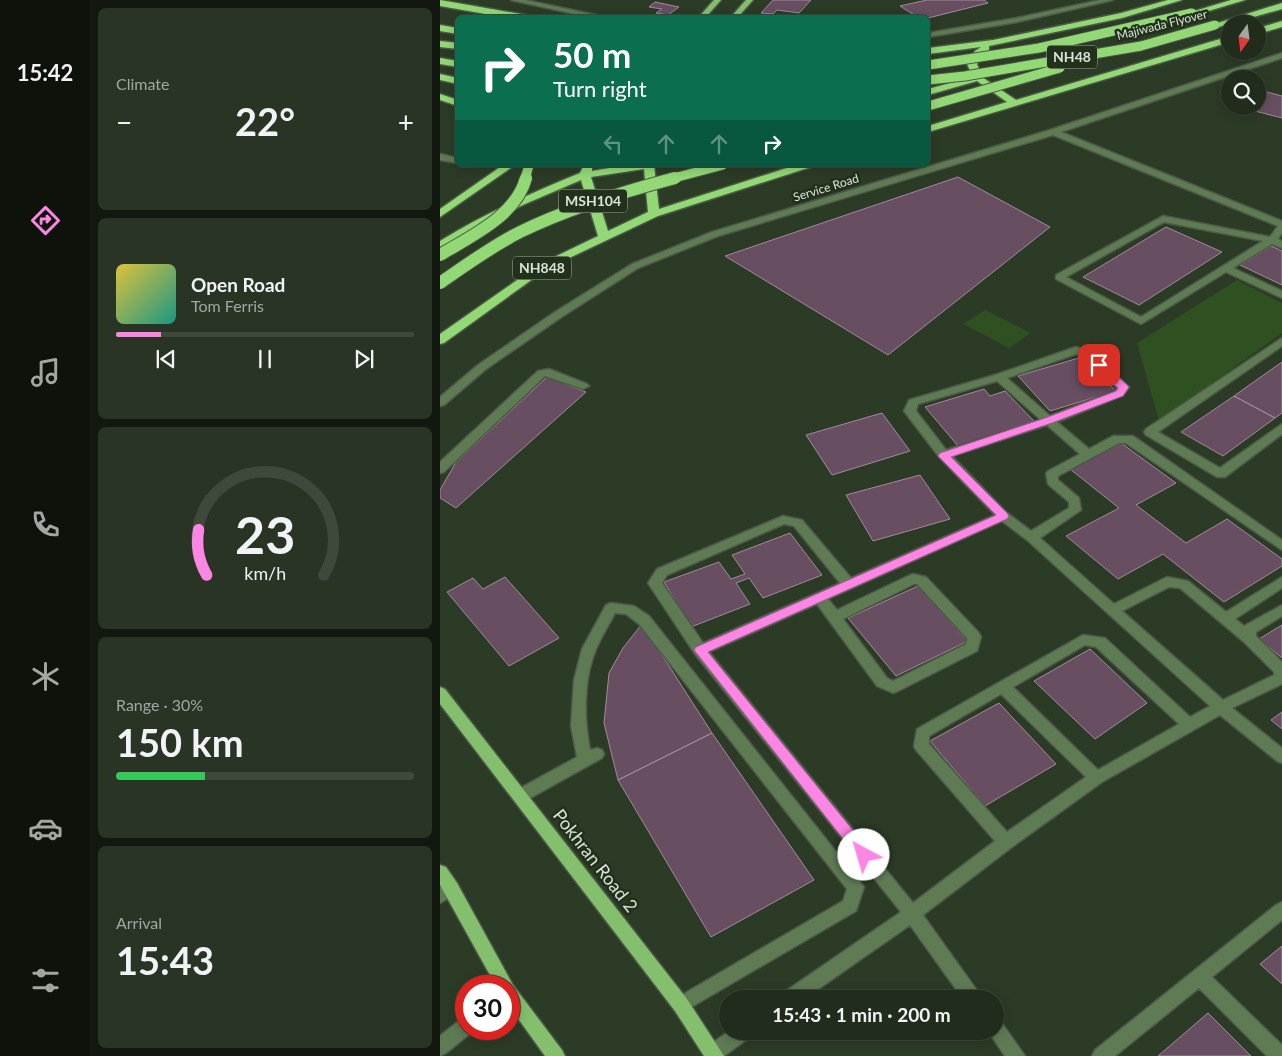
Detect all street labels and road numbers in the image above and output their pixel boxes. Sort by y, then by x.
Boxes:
street label: Majiwada Flyover [1115,6,1209,43]
road number: NH48 [1047,46,1097,68]
street label: Service Road [791,170,861,205]
road number: MSH104 [559,190,627,212]
road number: NH848 [513,256,571,280]
street label: Pokhran Road 2 [549,804,643,916]

